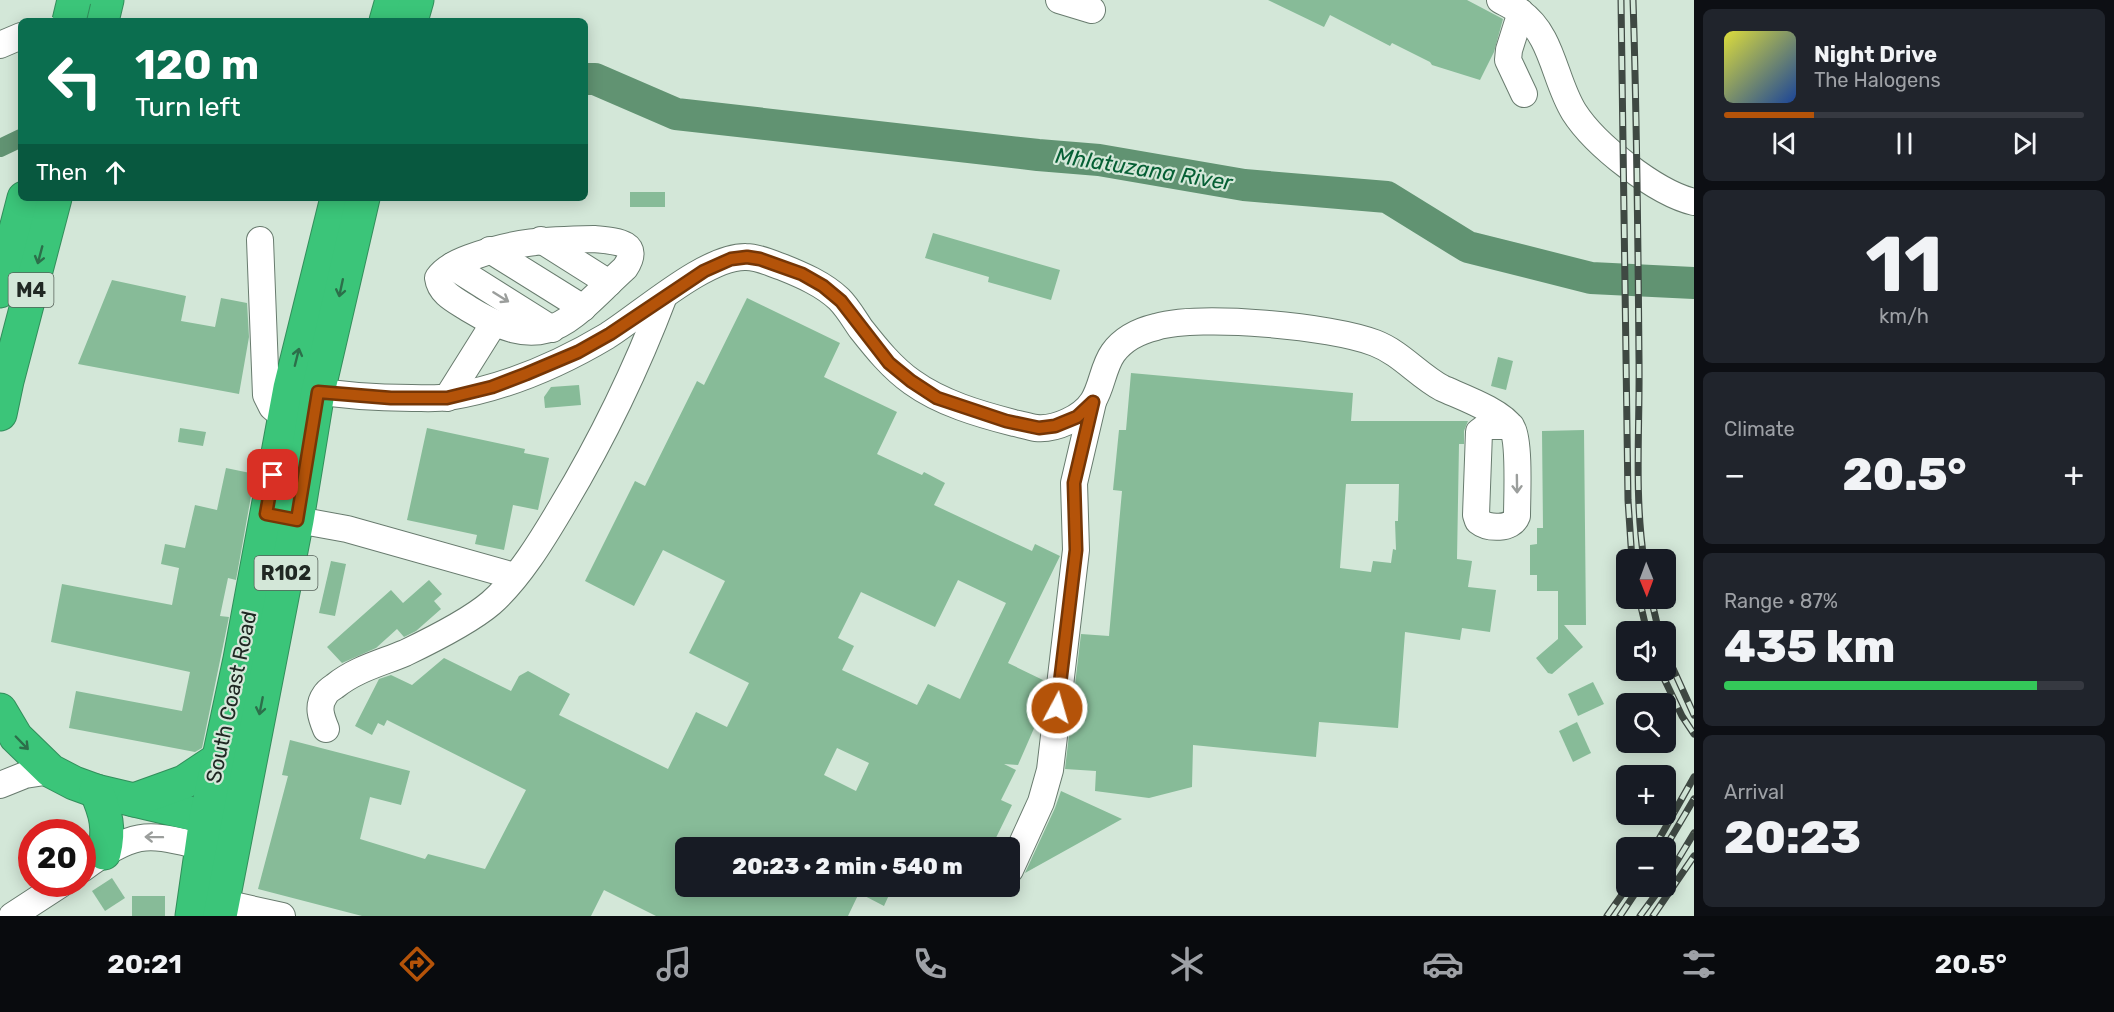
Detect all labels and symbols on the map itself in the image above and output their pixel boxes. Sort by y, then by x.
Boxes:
water label: Mhlatuzana River [1054,142,1236,197]
one-way arrow [34,245,46,264]
road number: M4 [9,273,54,307]
one-way arrow [335,277,346,297]
one-way arrow [492,292,509,304]
one-way arrow [292,348,304,367]
pin [247,449,298,500]
one-way arrow [1511,473,1523,493]
north arrow [1616,549,1676,609]
road number: R102 [254,556,318,590]
street label: South Coast Road [201,609,261,785]
position arrow [1025,676,1089,740]
one-way arrow [255,696,266,715]
one-way arrow [15,735,30,750]
speed limit sign: 20 [18,819,96,897]
one-way arrow [145,832,165,843]

